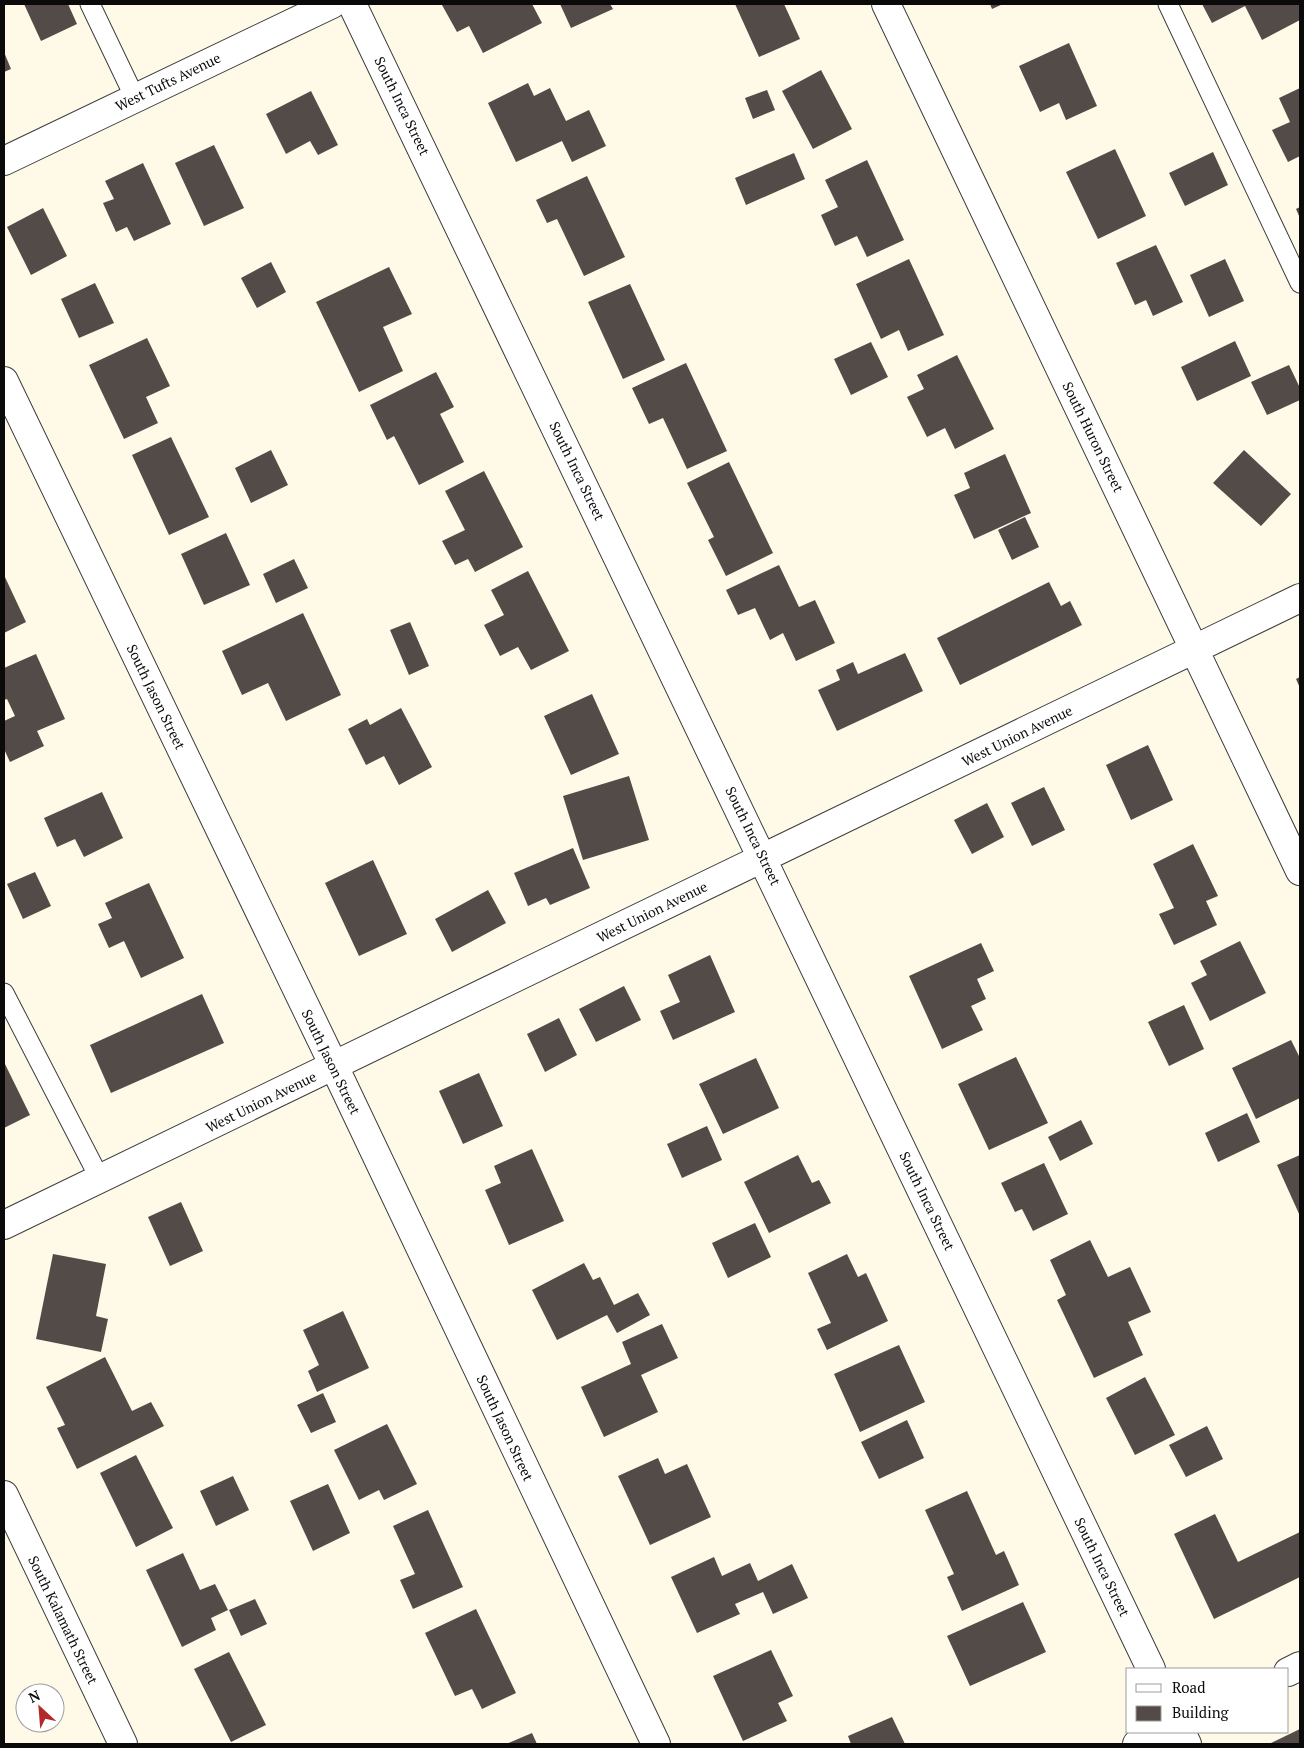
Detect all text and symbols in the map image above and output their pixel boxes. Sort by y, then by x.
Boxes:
street label: West Tufts Avenue [112,48,224,115]
street label: South Inca Street [370,53,435,159]
street label: South Huron Street [1058,378,1129,496]
street label: South Inca Street [545,418,610,524]
street label: South Jason Street [123,641,191,753]
street label: West Union Avenue [958,701,1075,771]
street label: South Inca Street [721,783,786,889]
street label: West Union Avenue [593,877,710,947]
street label: South Jason Street [298,1006,366,1118]
street label: West Union Avenue [202,1067,319,1137]
street label: South Inca Street [895,1148,960,1254]
street label: South Jason Street [473,1372,539,1485]
street label: South Inca Street [1070,1514,1135,1620]
street label: South Kalamath Street [24,1552,103,1688]
legend [1126,1668,1289,1733]
text: Road [1172,1677,1205,1697]
north arrow [15,1683,65,1733]
text: N [25,1685,43,1707]
text: Building [1172,1702,1230,1722]

